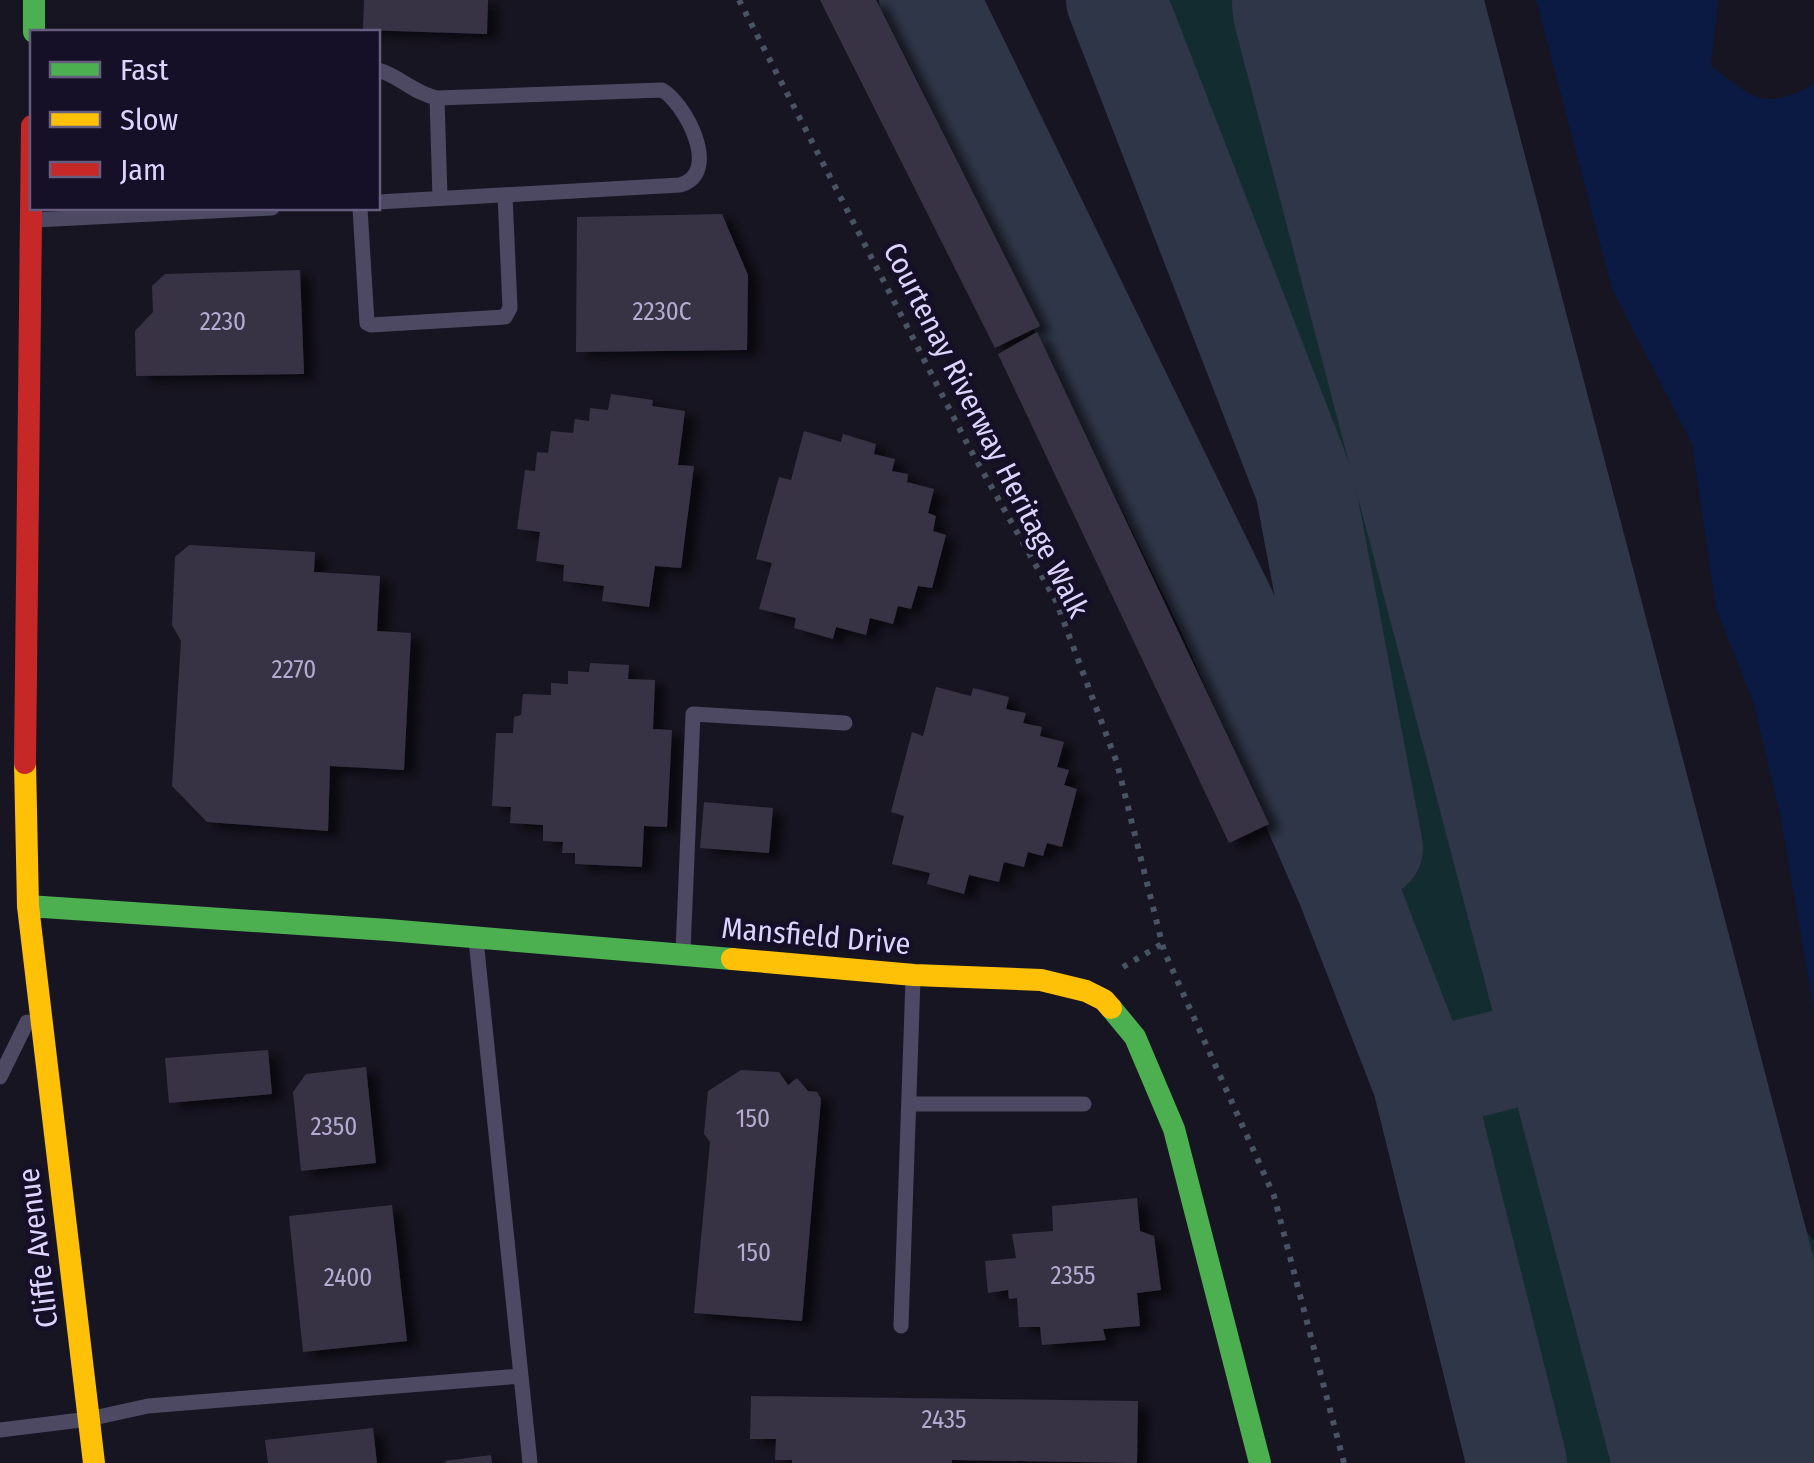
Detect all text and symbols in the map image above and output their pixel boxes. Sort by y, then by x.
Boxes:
legend [30,30,380,210]
text: Fast [120,52,169,88]
text: Slow [120,102,178,138]
text: Jam [120,152,166,188]
street label: Courtenay Riverway Heritage Walk [876,236,1096,624]
house number: 2230C [632,297,692,327]
house number: 2230 [200,307,246,337]
house number: 2270 [272,655,316,685]
street label: Mansfield Drive [720,910,912,962]
house number: 150 [736,1104,770,1134]
house number: 2350 [311,1112,357,1142]
street label: Cliffe Avenue [10,1166,66,1330]
house number: 150 [737,1238,771,1268]
house number: 2355 [1050,1261,1096,1291]
house number: 2400 [324,1263,372,1293]
house number: 2435 [921,1405,967,1435]

